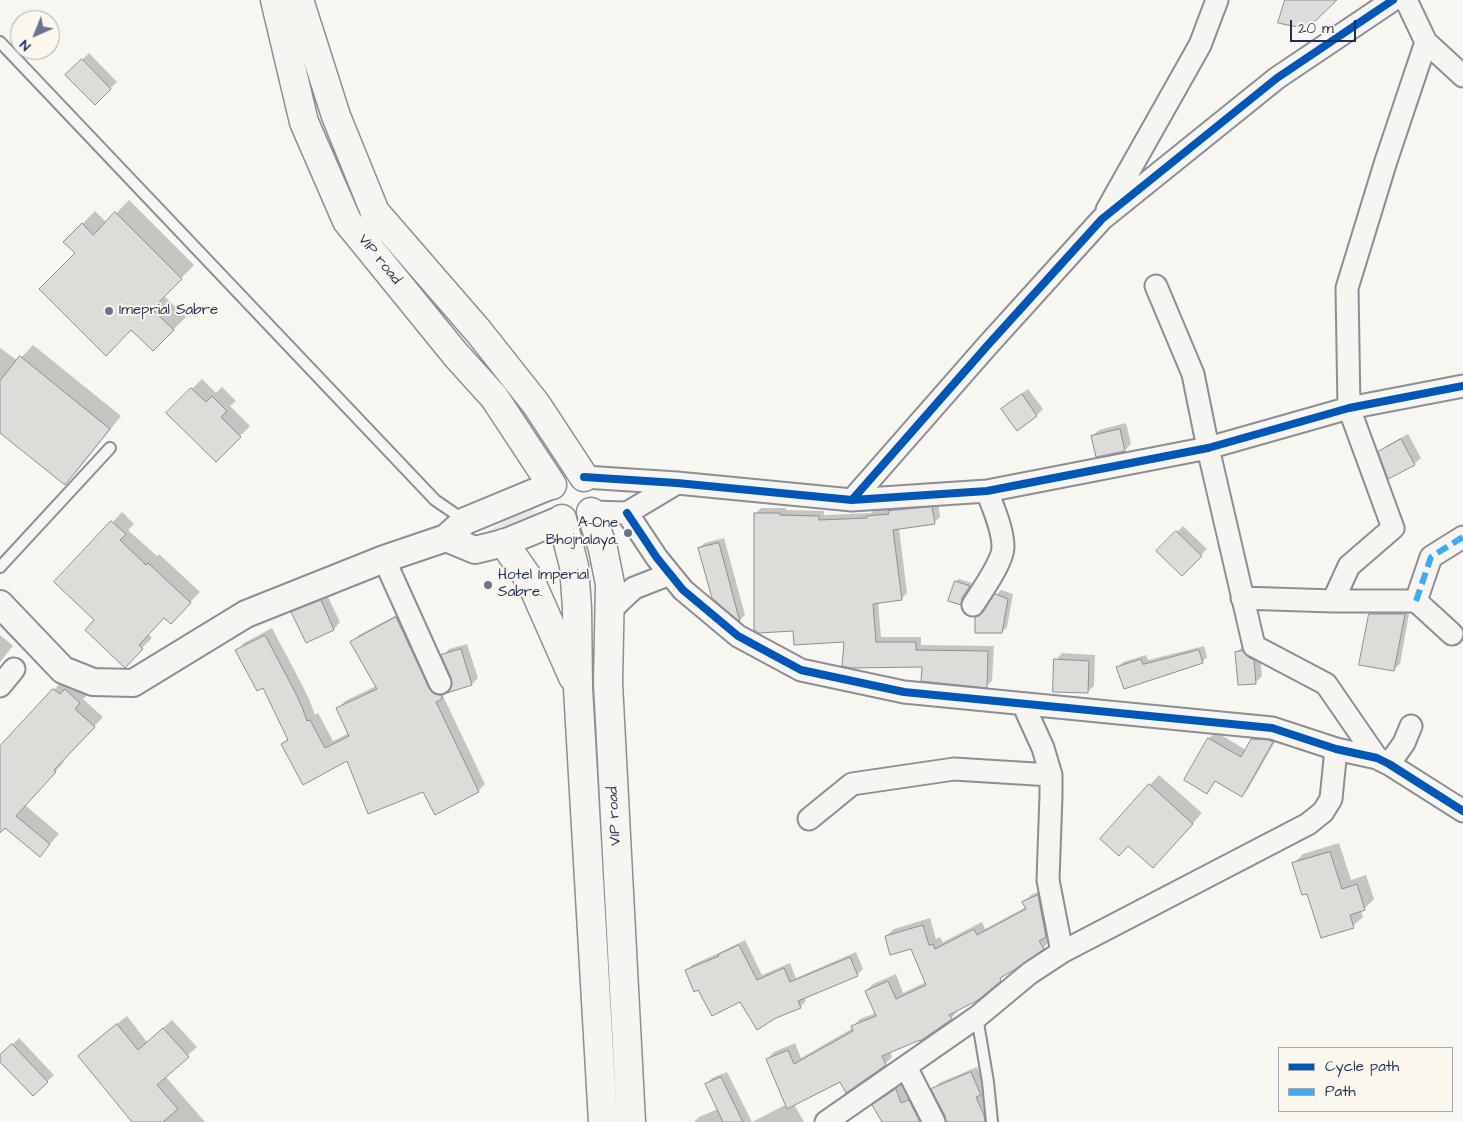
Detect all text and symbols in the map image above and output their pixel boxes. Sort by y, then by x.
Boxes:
north arrow [10,10,60,60]
scale bar [1293,10,1359,42]
text: 20 m [1298,18,1334,39]
text: N [15,35,35,55]
street label: VIP road [353,231,405,289]
place label: Imeprial Sabre [119,302,218,320]
marker: Imeprial Sabre [103,305,115,317]
place label: A-One Bhojnalaya. [546,515,618,550]
marker: A-One Bhojnalaya. [622,527,634,539]
place label: Hotel Imperial Sabre. [498,567,589,602]
marker: Hotel Imperial Sabre. [482,579,494,591]
street label: VIP road [604,786,626,846]
legend [1278,1047,1453,1112]
text: Cycle path [1325,1056,1399,1077]
text: Path [1325,1081,1356,1102]

